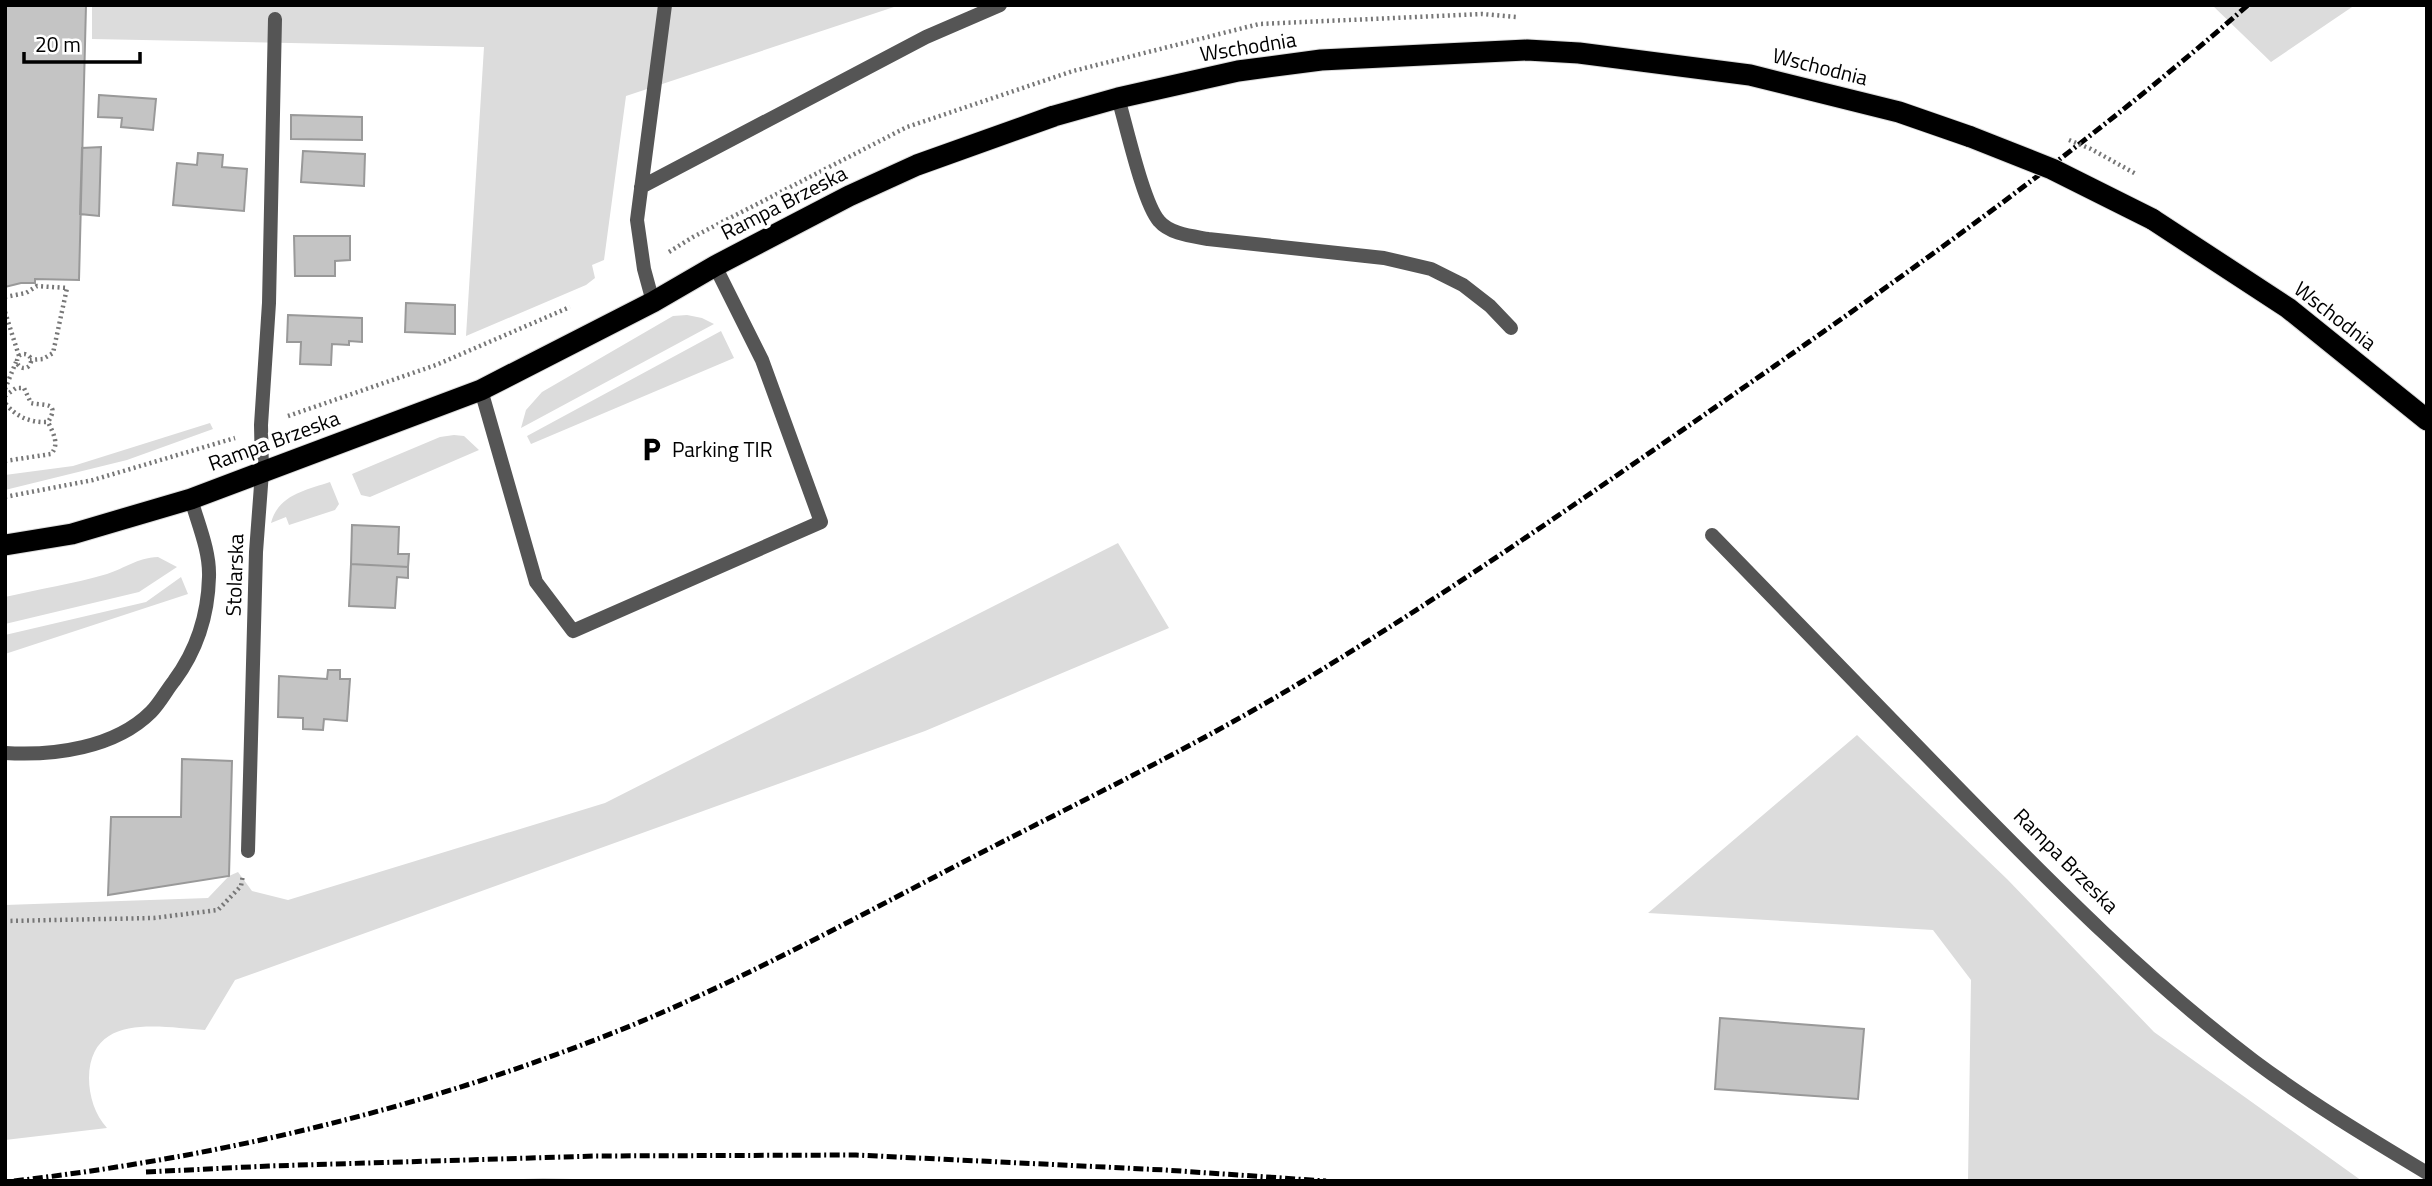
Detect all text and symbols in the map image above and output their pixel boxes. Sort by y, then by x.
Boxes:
scale bar [24,21,140,65]
street label: Wschodnia [1197,23,1299,69]
text: 20 m [35,28,81,60]
street label: Wschodnia [1769,39,1872,93]
street label: Rampa Brzeska [715,156,853,248]
street label: Wschodnia [2288,273,2384,358]
street label: Rampa Brzeska [203,401,344,479]
place label: Parking TIR [672,433,773,465]
parking icon: Parking TIR [638,436,666,464]
street label: Stolarska [217,533,251,617]
street label: Rampa Brzeska [2007,800,2127,921]

